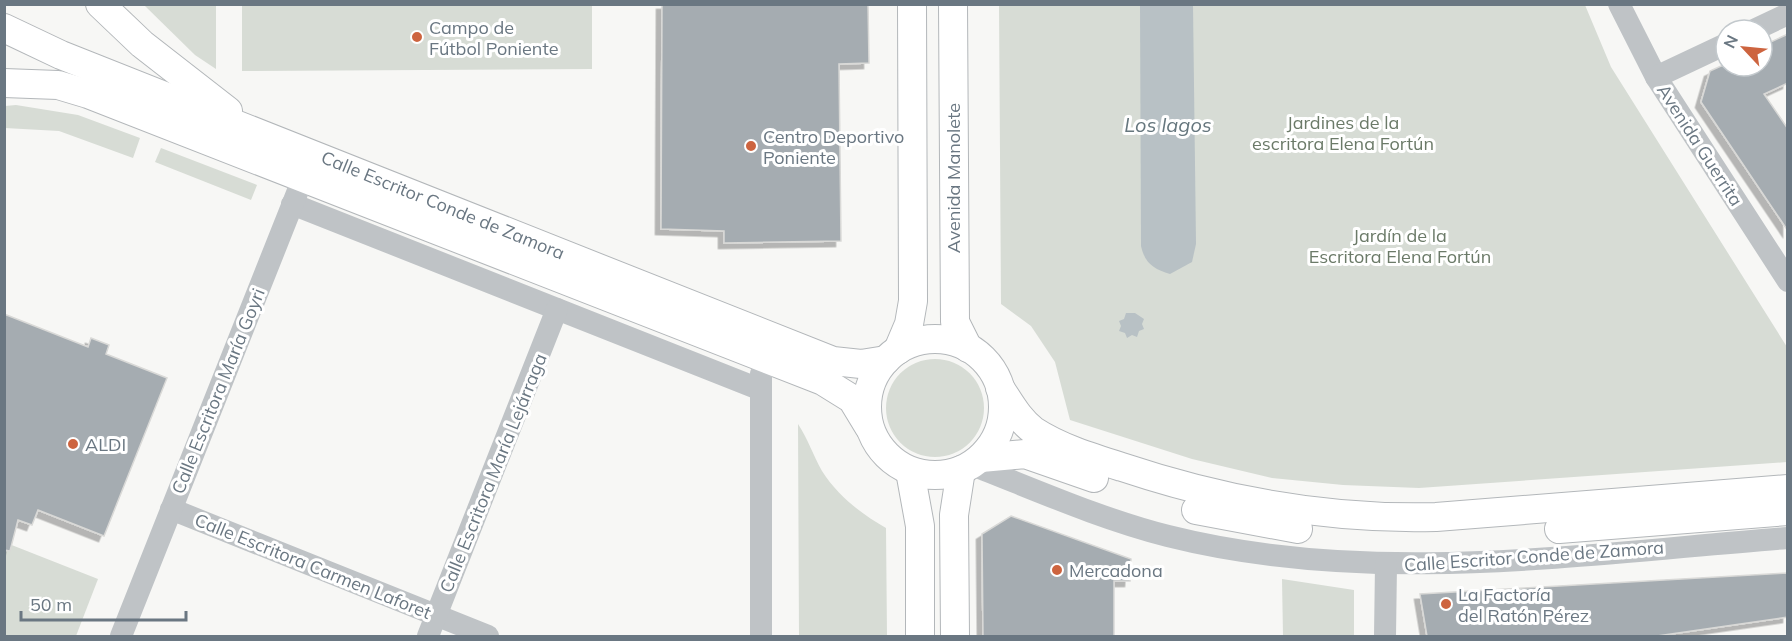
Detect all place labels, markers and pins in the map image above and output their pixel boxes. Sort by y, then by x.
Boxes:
place label: Campo de Fútbol Poniente [429,16,558,60]
marker: Campo de Fútbol Poniente [410,30,424,44]
place label: Centro Deportivo Poniente [763,125,904,169]
marker: Centro Deportivo Poniente [744,139,758,153]
place label: ALDI [85,433,126,456]
marker: ALDI [66,437,80,451]
place label: Mercadona [1069,559,1163,582]
marker: Mercadona [1050,563,1064,577]
place label: La Factoría del Ratón Pérez [1458,583,1589,627]
marker: La Factoría del Ratón Pérez [1439,597,1453,611]

